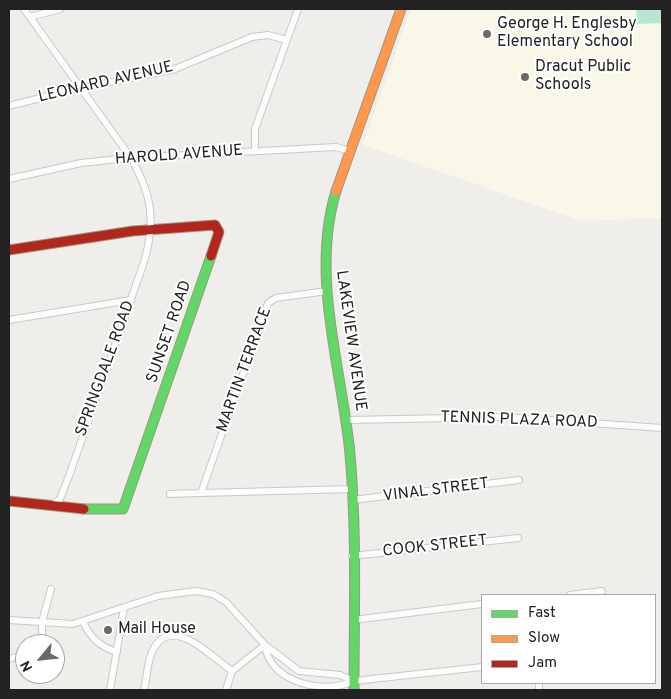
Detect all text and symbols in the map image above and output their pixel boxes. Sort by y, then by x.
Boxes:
place label: George H. Englesby Elementary School [497,15,637,53]
marker: George H. Englesby Elementary School [481,28,493,40]
street label: LEONARD AVENUE [37,58,175,108]
place label: Dracut Public Schools [535,58,631,96]
marker: Dracut Public Schools [519,71,531,83]
street label: HAROLD AVENUE [114,142,244,170]
street label: LAKEVIEW AVENUE [331,269,369,413]
street label: SUNSET ROAD [143,278,197,386]
street label: SPRINGDALE ROAD [72,298,140,440]
street label: MARTIN TERRACE [213,305,277,435]
street label: TENNIS PLAZA ROAD [440,409,598,433]
street label: VINAL STREET [382,475,490,507]
street label: COOK STREET [382,532,488,562]
legend [481,594,656,684]
text: Fast [528,604,556,623]
place label: Mail House [118,620,196,640]
marker: Mail House [102,624,114,636]
text: Slow [528,629,560,648]
north arrow [15,634,65,684]
text: Jam [528,654,557,673]
text: N [17,657,37,674]

